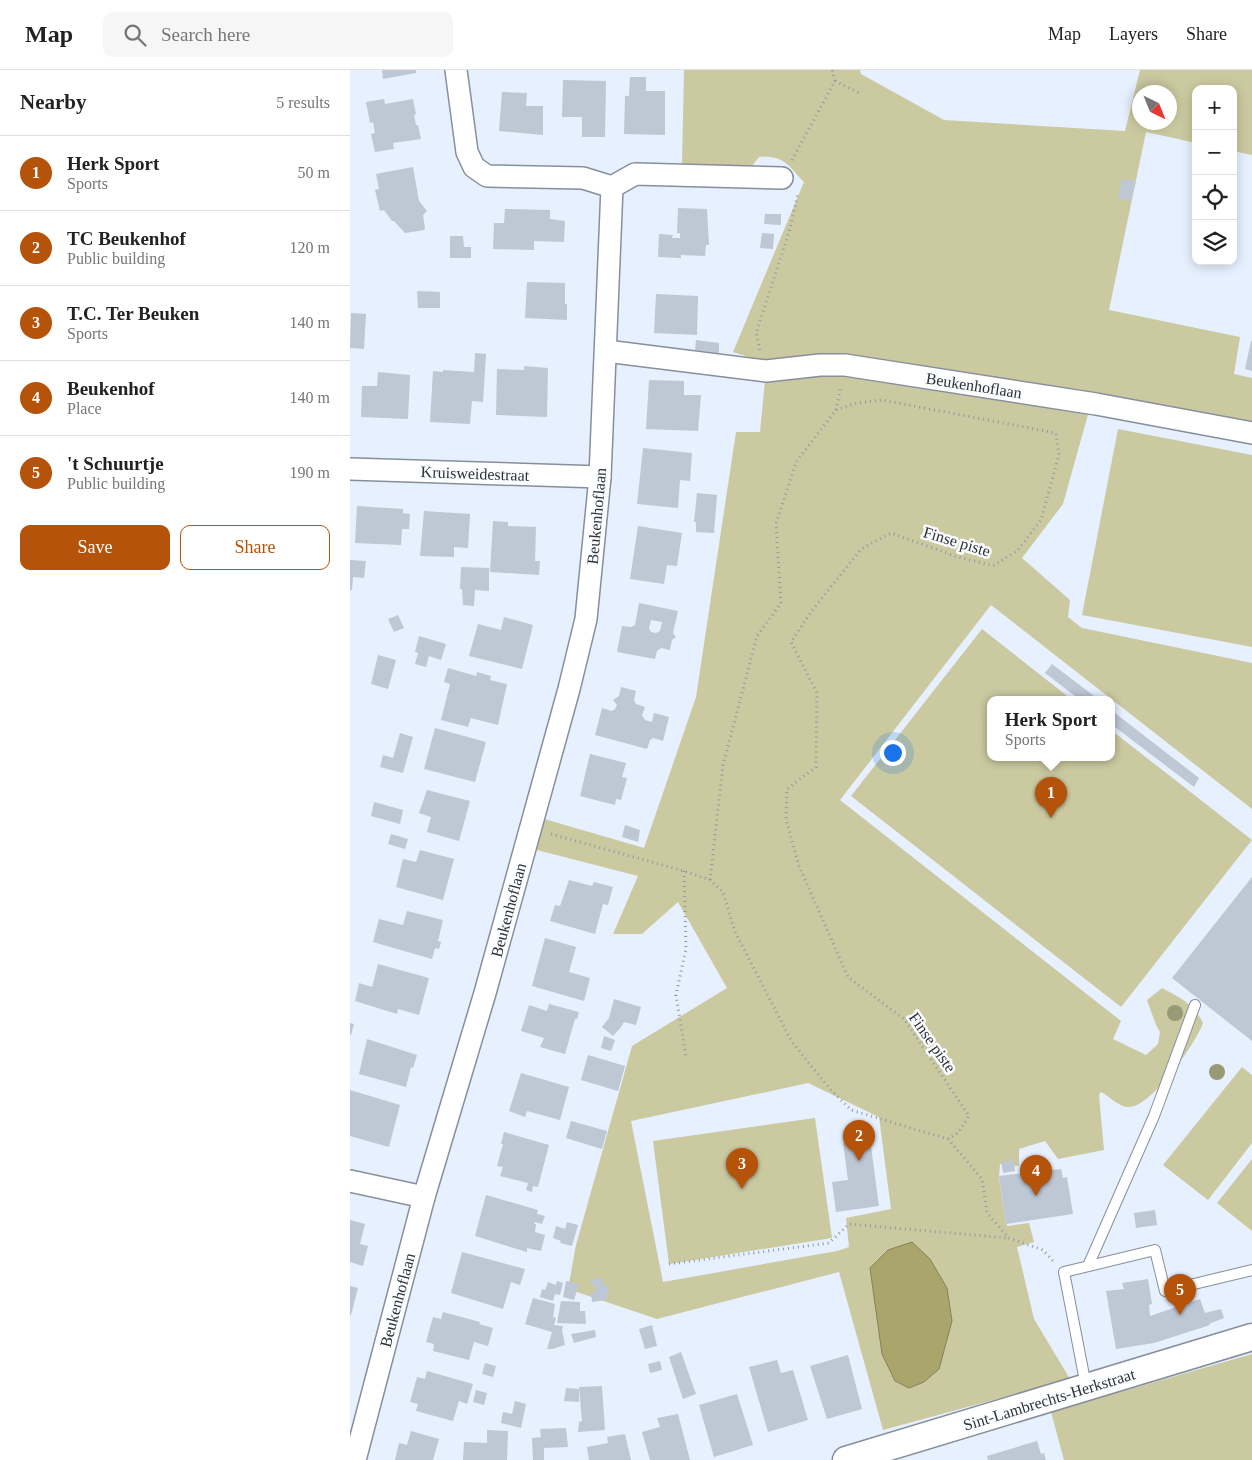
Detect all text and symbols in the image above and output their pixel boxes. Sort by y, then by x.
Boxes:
search box [103,12,453,57]
text: Map [25,21,73,47]
icon: search [121,21,149,49]
text: Search here [161,24,250,45]
text: Map [1048,24,1081,44]
text: Layers [1109,24,1158,44]
text: Share [1186,24,1227,44]
north arrow [1132,85,1177,130]
map controls [1192,85,1237,265]
button: + [1192,85,1237,130]
text: Nearby [20,90,87,114]
text: 5 results [276,94,330,111]
button: − [1192,130,1237,175]
text: Herk Sport [67,153,159,174]
text: 1 [32,164,40,181]
text: 50 m [298,164,330,181]
text: Sports [67,175,108,192]
button: locate [1192,175,1237,220]
button: layers [1192,220,1237,265]
text: TC Beukenhof [67,228,186,249]
text: 2 [32,239,40,256]
text: 120 m [290,239,330,256]
text: Public building [67,250,165,267]
text: T.C. Ter Beuken [67,303,199,324]
text: 3 [32,314,40,331]
text: 140 m [290,314,330,331]
text: Sports [67,325,108,342]
street label: Beukenhoflaan [925,370,1023,401]
text: Beukenhof [67,378,155,399]
text: 4 [32,389,40,406]
text: 140 m [290,389,330,406]
text: Place [67,400,102,417]
text: 't Schuurtje [67,453,164,474]
street label: Kruisweidestraat [421,463,530,484]
text: 5 [32,464,40,481]
text: 190 m [290,464,330,481]
street label: Beukenhoflaan [584,467,609,565]
text: Public building [67,475,165,492]
street label: Finse piste [921,523,992,561]
button: Save [20,525,170,570]
button: Share [180,525,330,570]
popup [987,696,1115,761]
text: Herk Sport [1005,709,1097,730]
text: Sports [1005,731,1046,748]
your location [880,740,906,766]
pin: 1 [1035,777,1067,818]
street label: Beukenhoflaan [488,861,529,959]
street label: Finse piste [905,1009,959,1076]
pin: 2 [843,1120,875,1161]
pin: 3 [726,1148,758,1189]
pin: 4 [1020,1155,1052,1196]
street label: Beukenhoflaan [377,1251,418,1349]
pin: 5 [1164,1274,1196,1315]
street label: Sint-Lambrechts-Herkstraat [961,1365,1138,1434]

